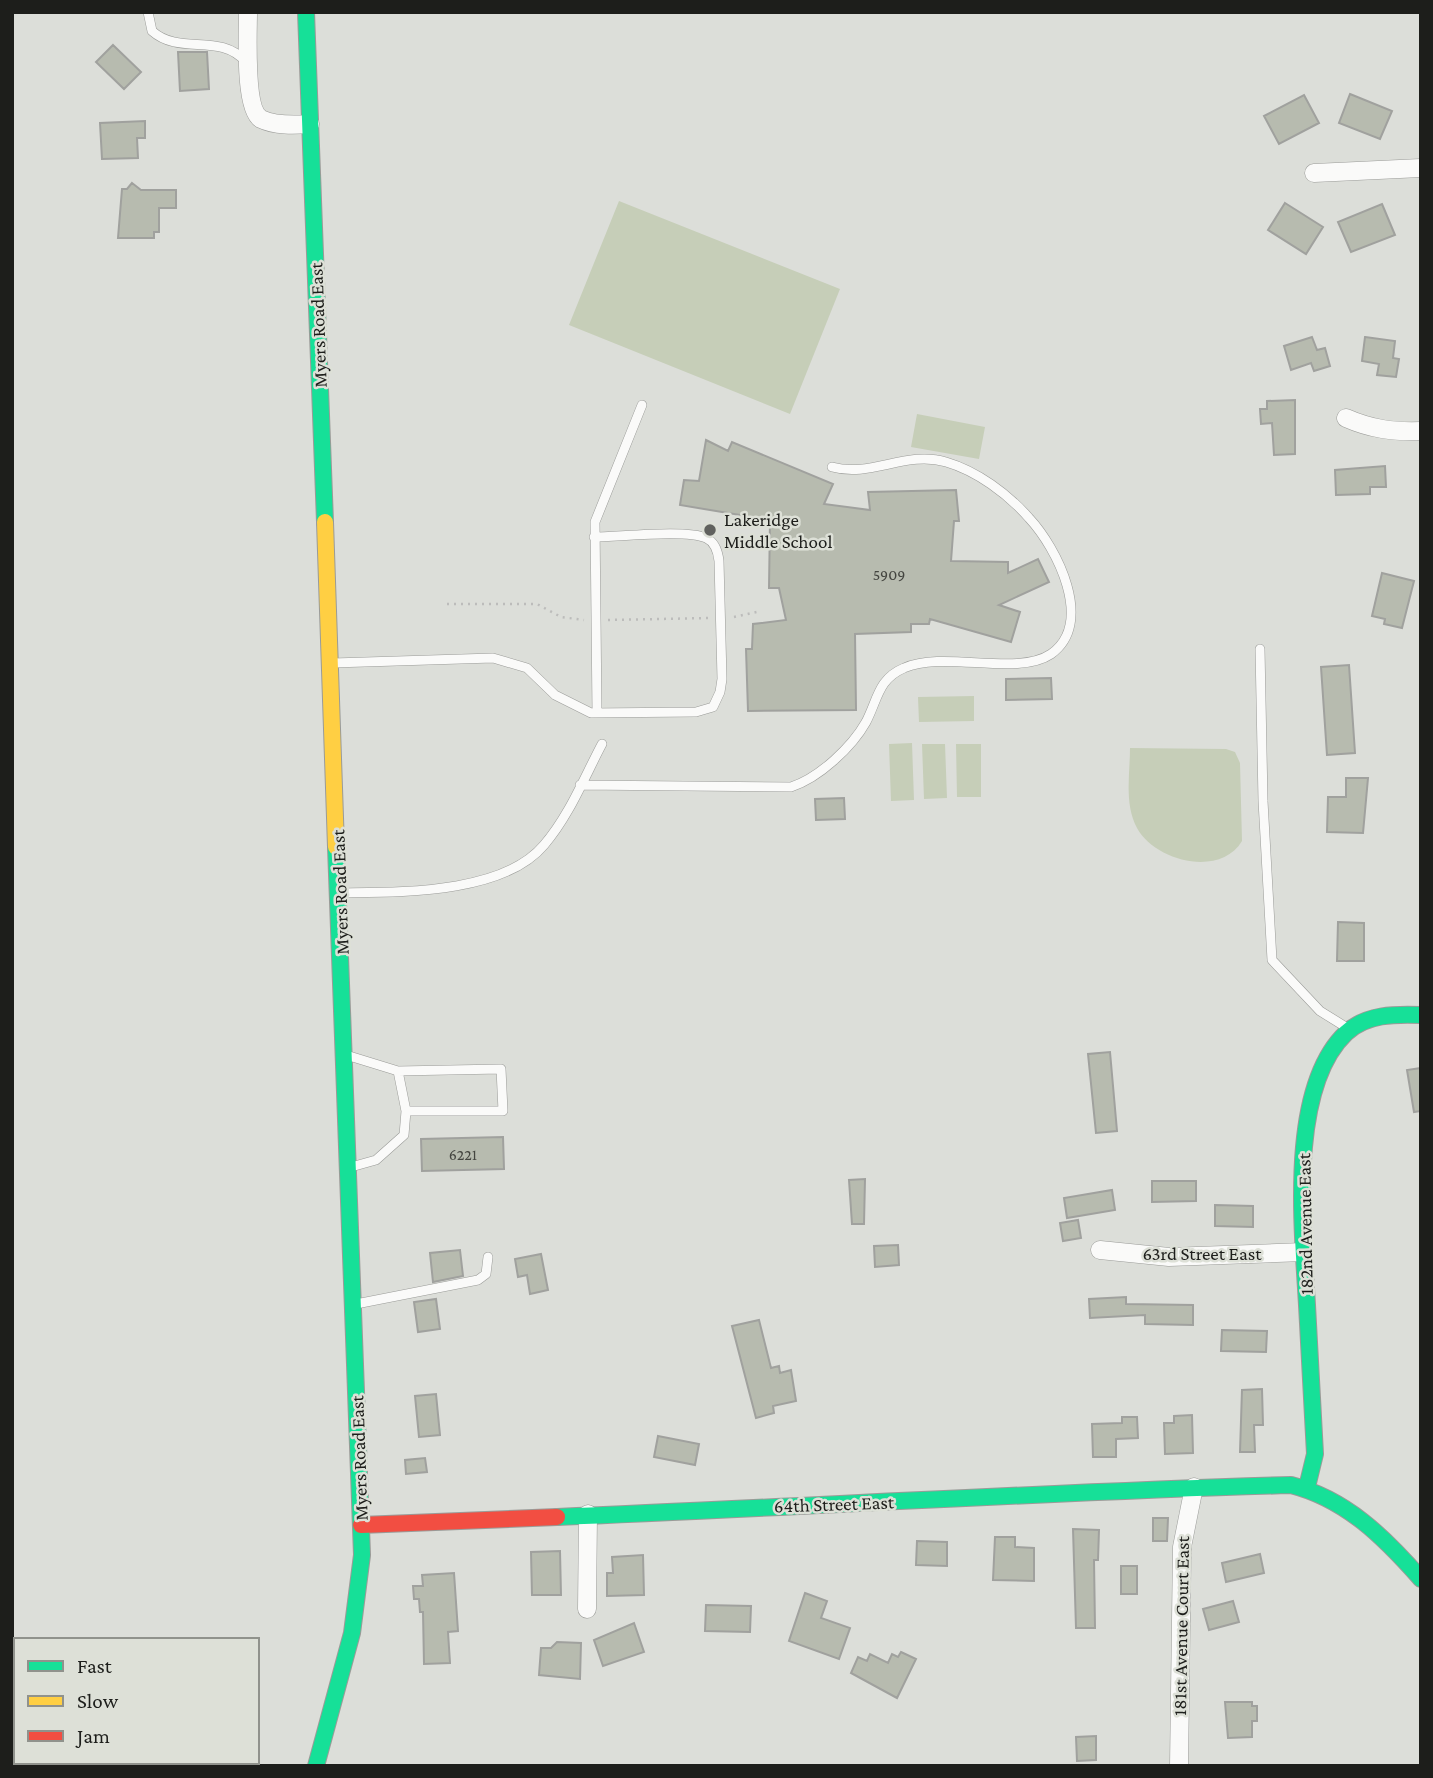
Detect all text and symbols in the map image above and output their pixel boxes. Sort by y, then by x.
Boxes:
street label: Myers Road East [305,261,331,388]
place label: Lakeridge Middle School [724,509,832,552]
marker: Lakeridge Middle School [702,522,718,538]
house number: 5909 [873,566,905,583]
street label: Myers Road East [327,828,353,955]
house number: 6221 [449,1146,477,1163]
street label: 182nd Avenue East [1293,1152,1317,1295]
street label: 63rd Street East [1143,1243,1262,1264]
street label: Myers Road East [346,1394,372,1521]
street label: 64th Street East [773,1491,895,1517]
street label: 181st Avenue Court East [1169,1535,1193,1716]
legend [14,1638,259,1764]
text: Fast [77,1654,113,1678]
text: Slow [77,1689,119,1713]
text: Jam [75,1724,110,1748]

